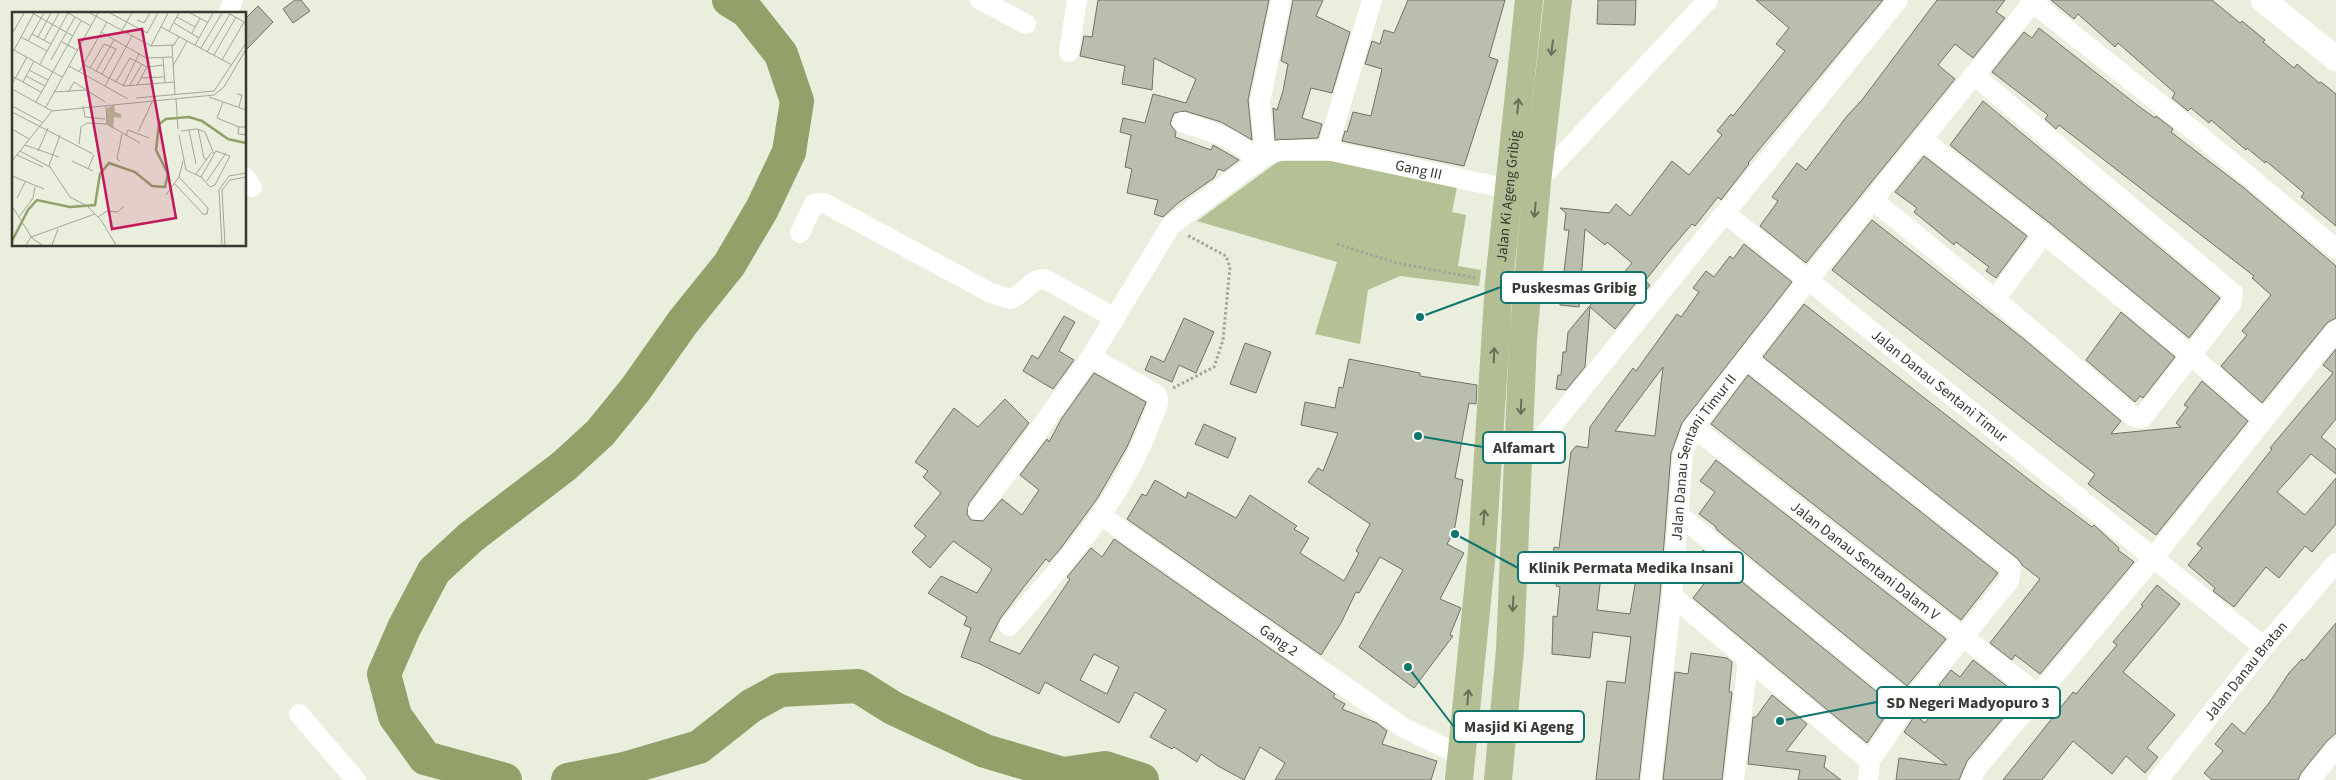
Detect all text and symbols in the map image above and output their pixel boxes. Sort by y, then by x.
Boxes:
inset map [12,12,246,246]
one-way arrow [1547,40,1557,56]
one-way arrow [1513,99,1523,115]
street label: Jalan Ki Ageng Gribig [1491,129,1526,263]
street label: Gang III [1393,155,1444,185]
one-way arrow [1530,202,1539,218]
callout: Puskesmas Gribig [1501,272,1646,303]
text: Puskesmas Gribig [1512,277,1637,299]
street label: Jalan Danau Sentani Timur [1867,325,2013,448]
one-way arrow [1490,348,1499,364]
street label: Jalan Danau Sentani Timur II [1666,370,1742,542]
one-way arrow [1517,399,1526,415]
callout: Alfamart [1483,432,1565,463]
text: Alfamart [1492,437,1555,459]
street label: Jalan Danau Sentani Dalam V [1786,497,1944,626]
one-way arrow [1480,510,1489,526]
callout: Klinik Permata Medika Insani [1518,552,1743,583]
text: Klinik Permata Medika Insani [1529,557,1733,579]
one-way arrow [1508,596,1517,612]
street label: Jalan Danau Bratan [2199,617,2293,725]
street label: Gang 2 [1255,620,1302,661]
callout: SD Negeri Madyopuro 3 [1877,687,2060,718]
one-way arrow [1463,689,1473,705]
text: SD Negeri Madyopuro 3 [1886,692,2050,714]
callout: Masjid Ki Ageng [1454,711,1584,742]
text: Masjid Ki Ageng [1464,716,1574,738]

